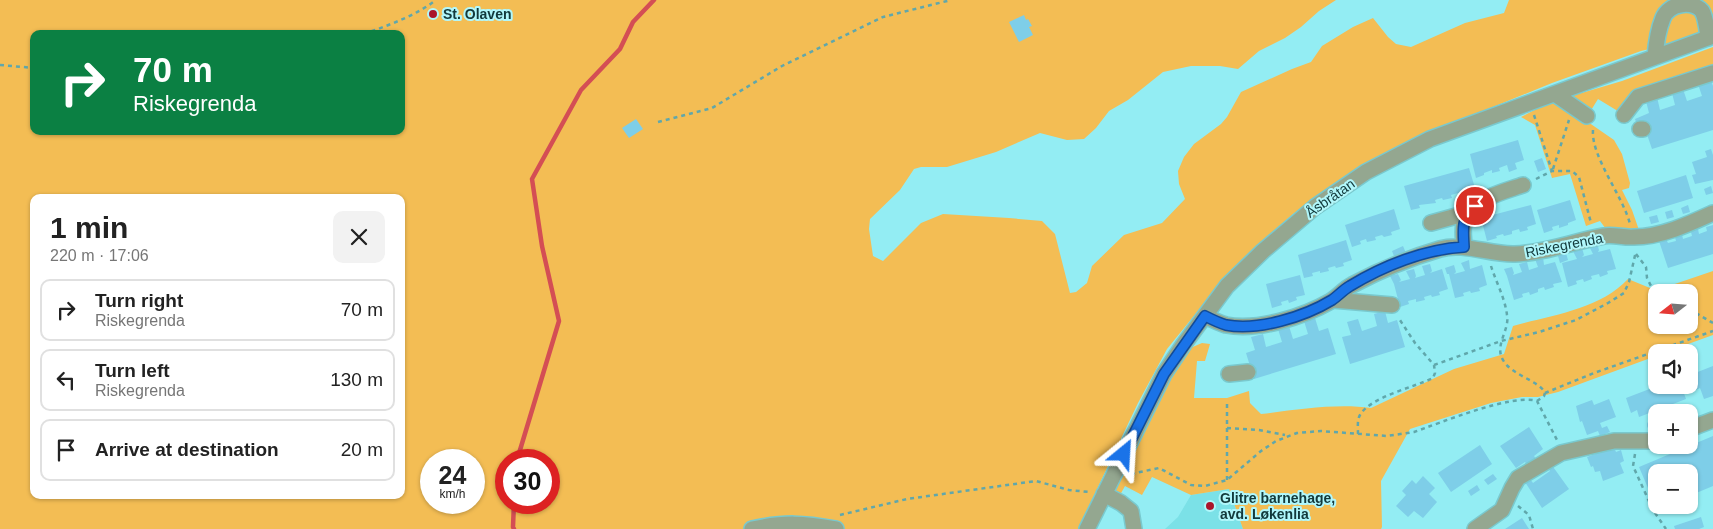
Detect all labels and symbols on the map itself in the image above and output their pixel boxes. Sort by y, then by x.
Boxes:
place label: St. Olaven [443,6,511,22]
marker: St. Olaven [427,8,439,20]
street label: Åsbråtan [1302,175,1358,221]
pin [1454,185,1496,227]
street label: Riskegrenda [1524,230,1604,260]
north arrow [1648,284,1698,334]
position arrow [1097,427,1149,479]
speed limit sign: 30 [495,449,560,514]
place label: Glitre barnehage, avd. Løkenlia [1220,490,1335,522]
marker: Glitre barnehage, avd. Løkenlia [1204,500,1216,512]

